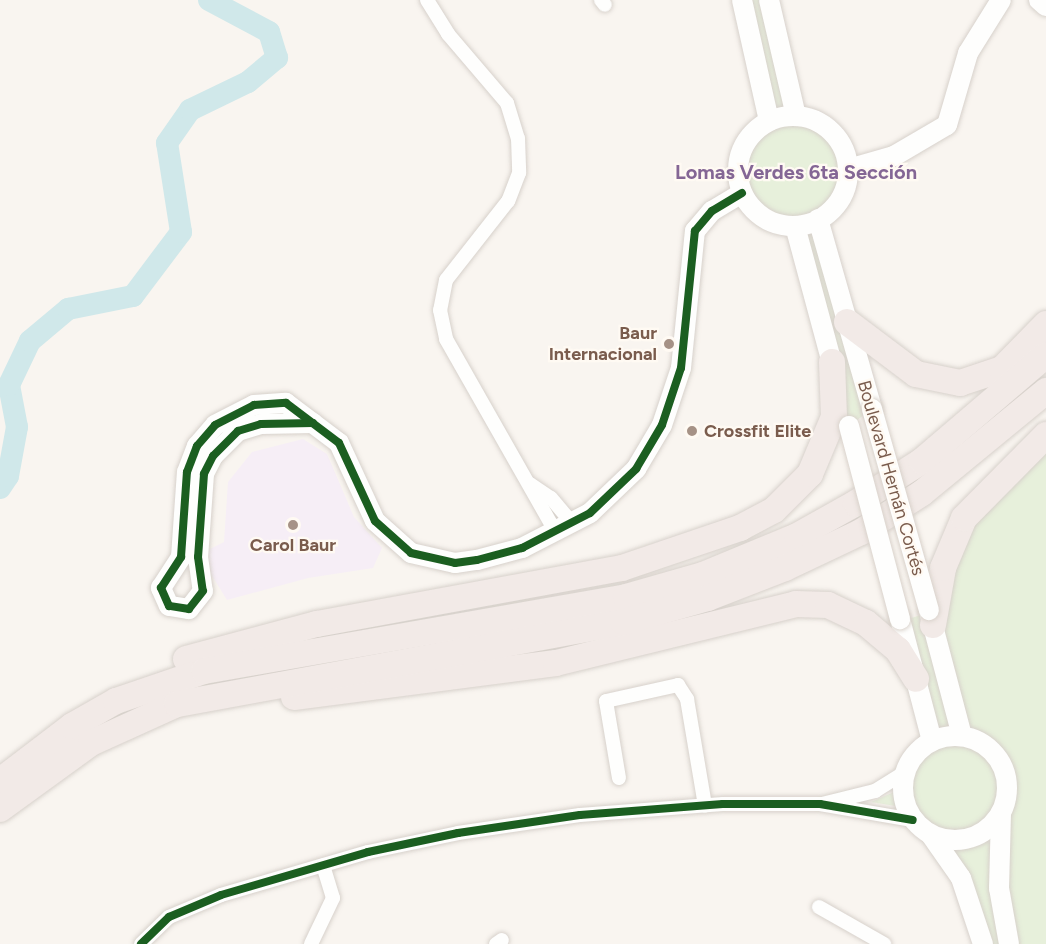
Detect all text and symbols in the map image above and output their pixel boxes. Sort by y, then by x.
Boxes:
district label: Lomas Verdes 6ta Sección [675,160,917,184]
place label: Baur Internacional [549,323,657,366]
marker: Baur Internacional [662,337,676,351]
street label: Boulevard Hernán Cortés [853,378,929,578]
place label: Crossfit Elite [704,420,811,442]
marker: Crossfit Elite [685,424,699,438]
marker: Carol Baur [286,518,300,532]
place label: Carol Baur [250,534,336,556]

